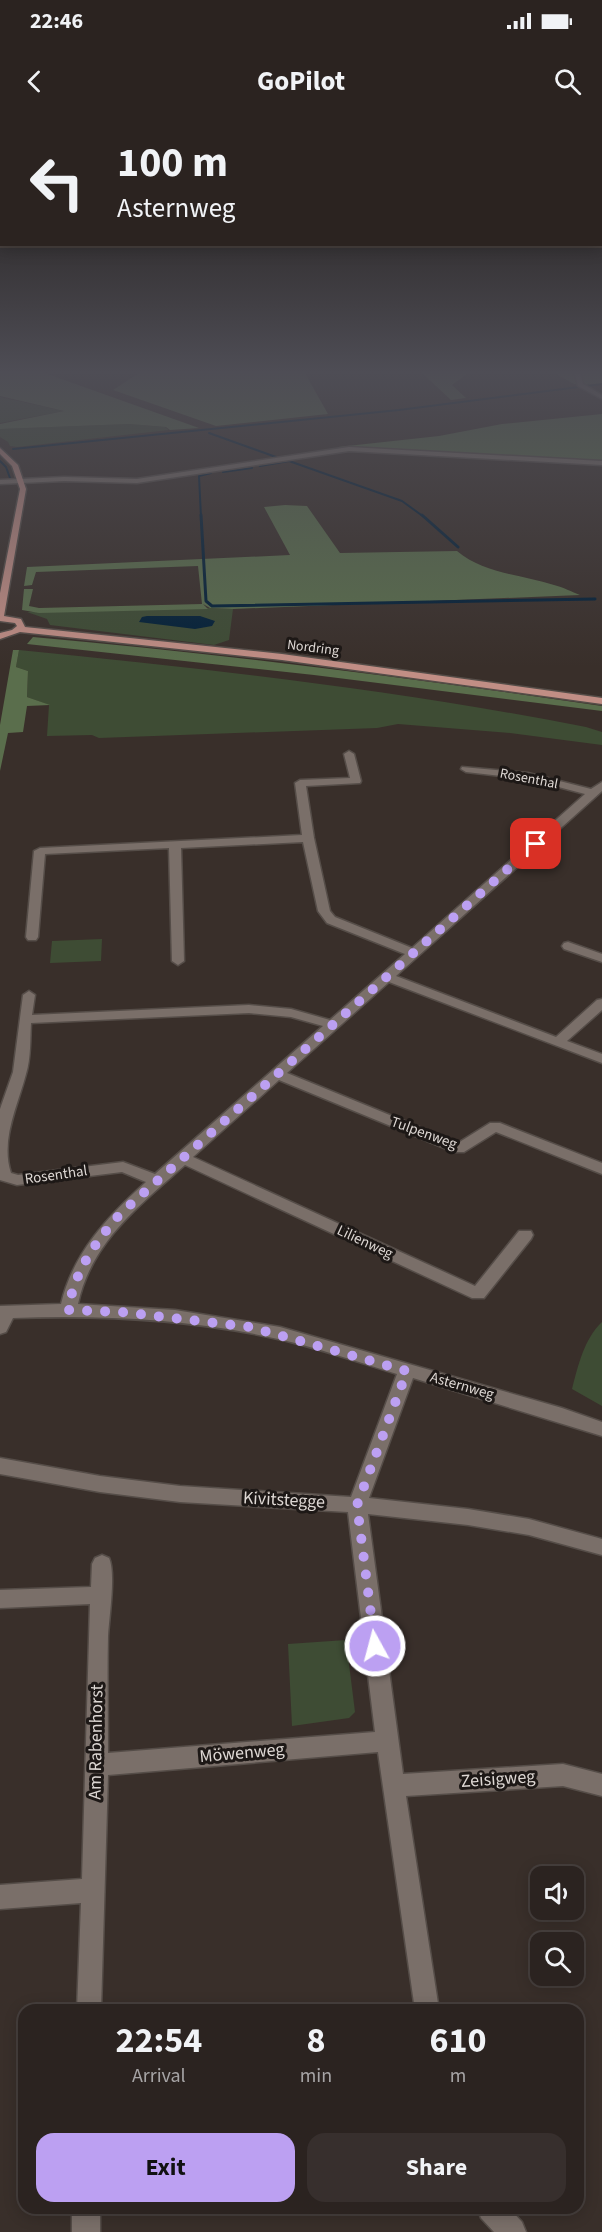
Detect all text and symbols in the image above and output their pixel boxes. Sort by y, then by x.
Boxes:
text: 22:46 [30,5,83,37]
text: GoPilot [257,62,345,101]
icon: back [18,65,51,98]
icon: search [551,65,584,98]
text: 100 m [117,133,228,193]
icon: left [18,144,96,222]
text: Asternweg [117,189,235,228]
street label: Nordring [286,635,340,661]
street label: Rosenthal [498,764,560,795]
pin [510,818,561,869]
icon: arrive [519,827,552,860]
street label: Tulpenweg [388,1111,460,1155]
street label: Rosenthal [23,1160,89,1190]
street label: Lilienweg [333,1220,397,1264]
street label: Asternweg [427,1367,497,1405]
street label: Kivitstegge [242,1485,326,1515]
position arrow [343,1614,407,1678]
street label: Am Rabenhorst [82,1684,110,1800]
street label: Möwenweg [199,1737,285,1769]
street label: Zeisigweg [460,1764,536,1794]
map controls [530,1866,584,1986]
button: sound [530,1866,584,1920]
button: search [530,1932,584,1986]
text: 22:54 [115,2015,202,2066]
text: 8 [306,2015,325,2066]
text: 610 [430,2015,487,2066]
text: Arrival [132,2062,186,2090]
text: min [300,2062,332,2090]
text: m [450,2062,466,2090]
button: Exit [36,2133,295,2202]
button: Share [307,2133,566,2202]

